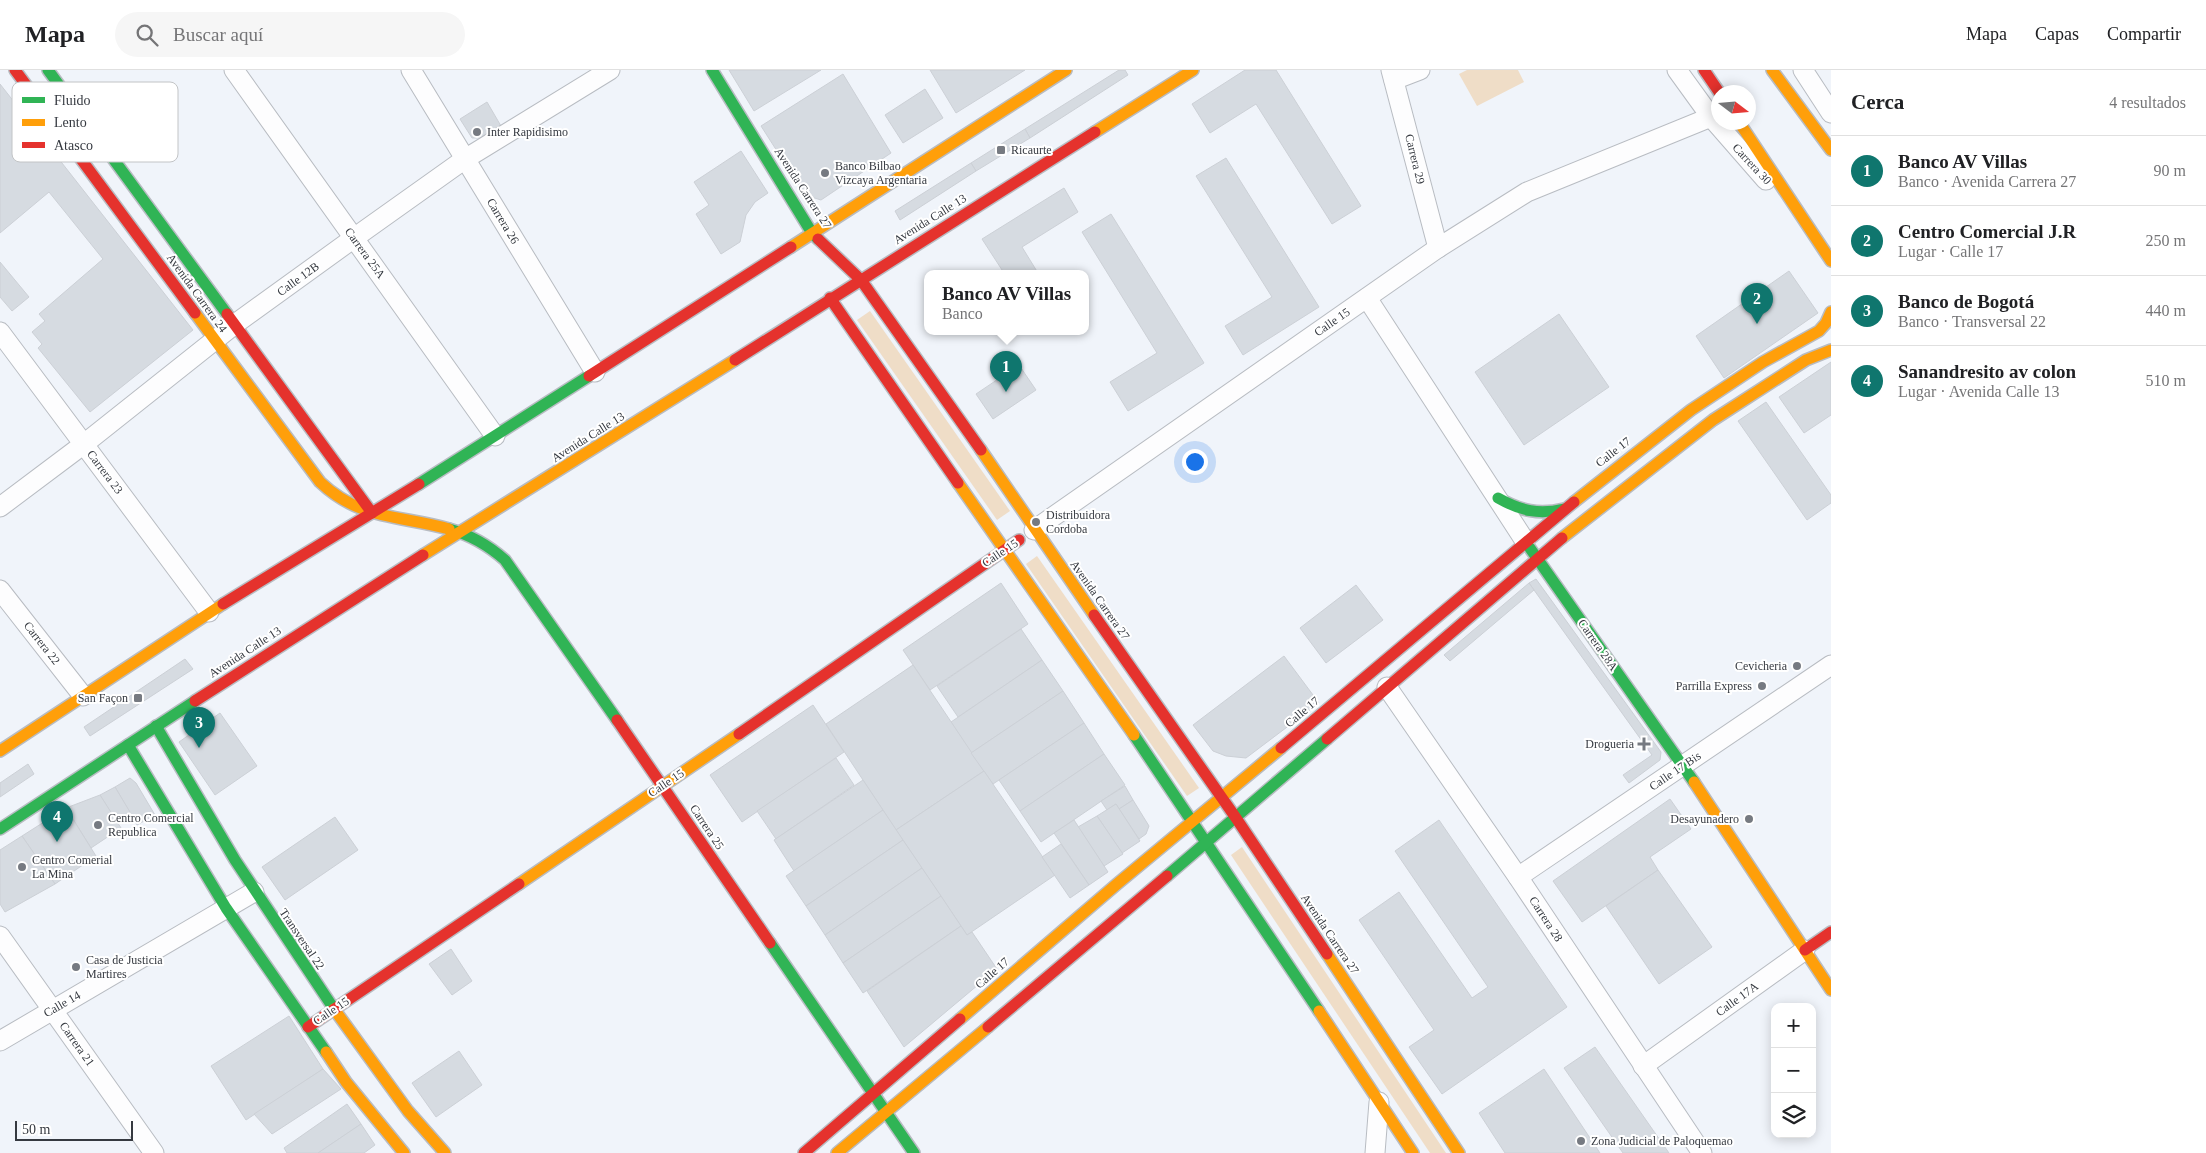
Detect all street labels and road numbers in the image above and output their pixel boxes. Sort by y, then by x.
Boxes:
street label: Carrera 29 [1402,133,1428,185]
street label: Carrera 30 [1729,141,1775,187]
street label: Avenida Carrera 27 [772,145,834,231]
street label: Avenida Calle 13 [891,191,969,247]
street label: Carrera 26 [484,196,522,246]
street label: Carrera 25A [342,225,388,282]
street label: Avenida Carrera 24 [164,251,230,335]
street label: Calle 12B [274,259,322,299]
street label: Calle 15 [1311,305,1353,339]
street label: Avenida Calle 13 [549,409,627,465]
street label: Calle 17 [1593,434,1633,470]
street label: Carrera 23 [84,447,126,497]
street label: Calle 15 [979,536,1021,570]
street label: Avenida Carrera 27 [1067,558,1133,642]
street label: Carrera 28A [1575,617,1621,674]
street label: Carrera 22 [21,619,63,667]
street label: Avenida Calle 13 [206,624,284,680]
street label: Calle 17 [1282,694,1322,730]
street label: Calle 17 Bis [1646,748,1704,793]
street label: Calle 15 [645,766,687,800]
street label: Carrera 25 [687,802,727,852]
street label: Avenida Carrera 27 [1298,891,1362,977]
street label: Carrera 28 [1526,894,1566,944]
street label: Transversal 22 [276,906,328,972]
street label: Calle 17 [972,954,1012,992]
street label: Calle 17A [1713,979,1761,1019]
street label: Calle 14 [41,988,83,1020]
street label: Calle 15 [310,994,352,1028]
street label: Carrera 21 [57,1019,97,1069]

